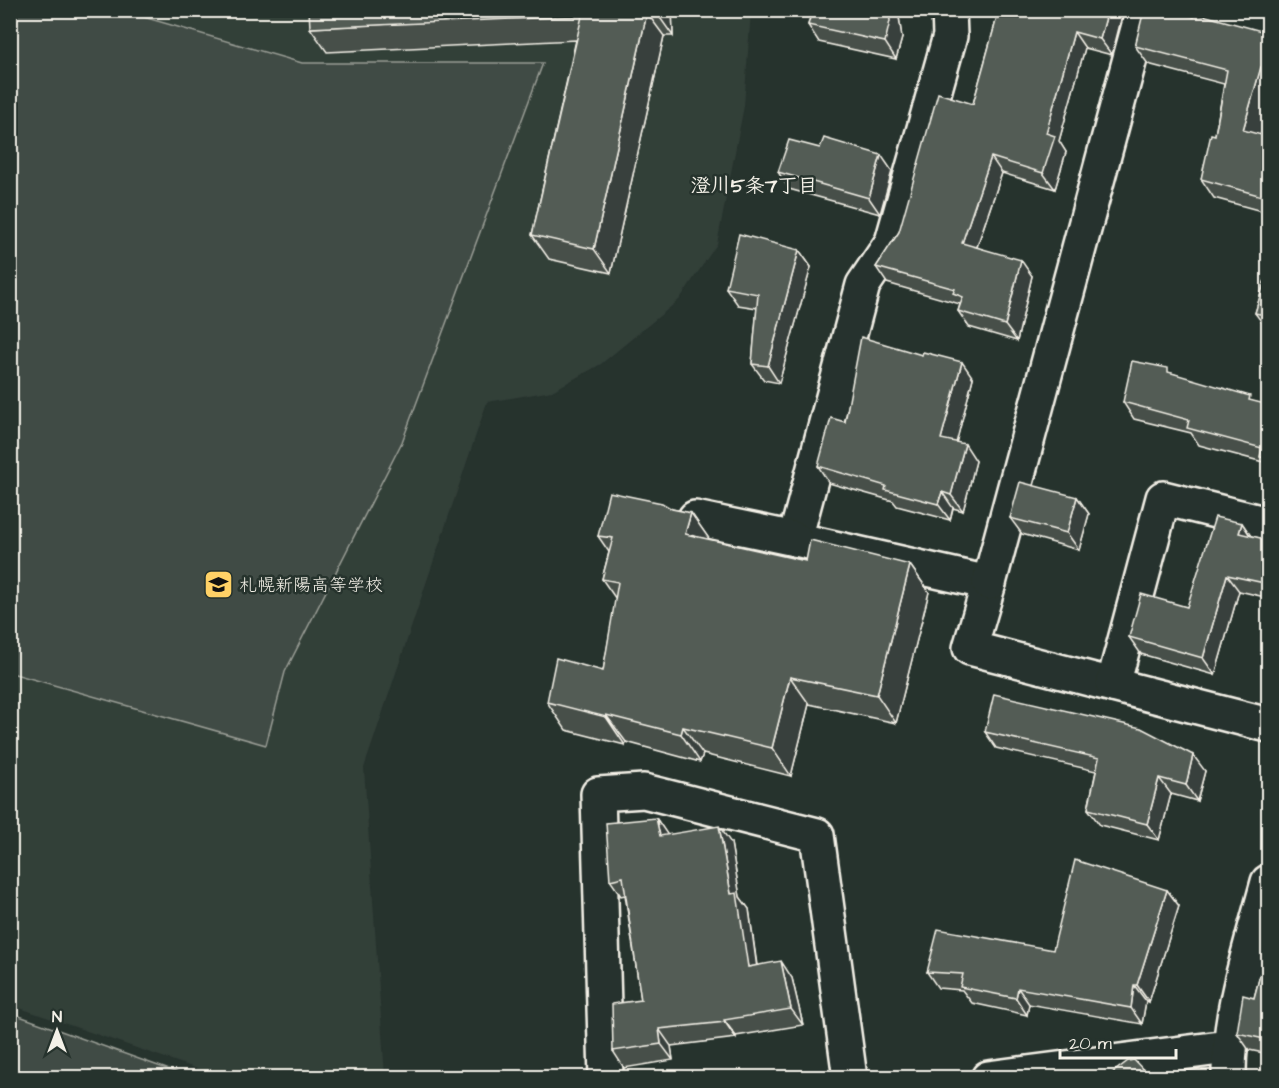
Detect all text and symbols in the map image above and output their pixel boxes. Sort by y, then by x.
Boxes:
district label: 澄川5条7丁目 [691,172,817,200]
school or university icon: 札幌新陽高等学校 [202,569,234,601]
place label: 札幌新陽高等学校 [239,573,383,598]
north arrow [27,1001,87,1061]
text: N [52,1006,62,1028]
scale bar [1060,1022,1176,1060]
text: 20 m [1069,1031,1112,1056]

